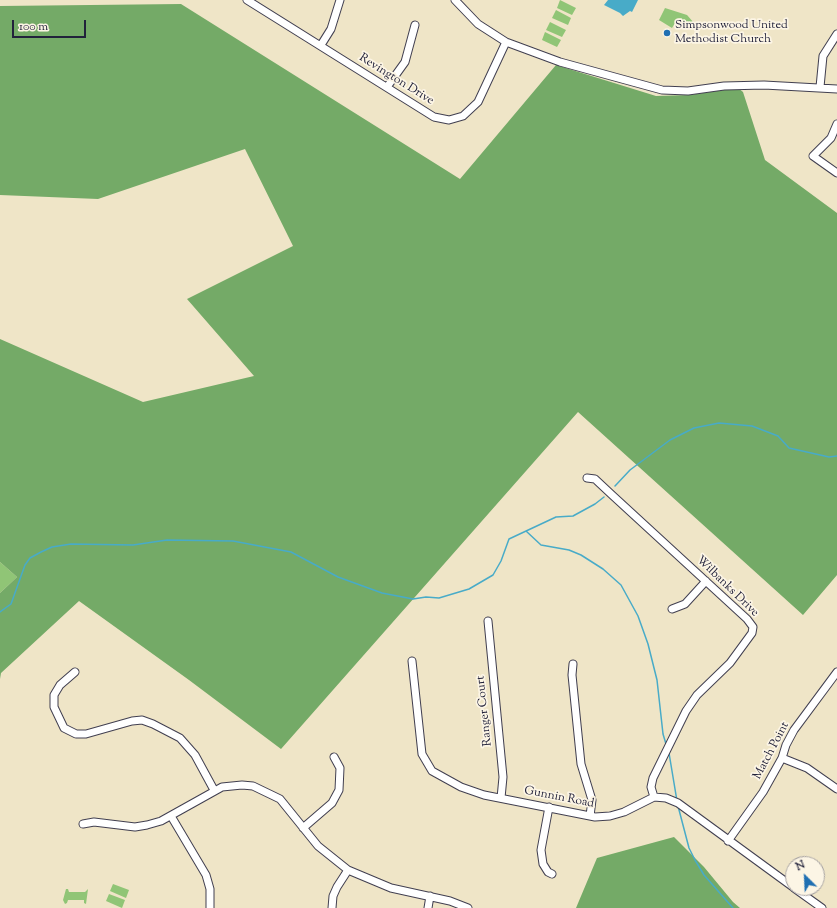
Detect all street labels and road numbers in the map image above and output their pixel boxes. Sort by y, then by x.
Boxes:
street label: Revington Drive [356,51,436,109]
street label: Wilbanks Drive [693,554,761,620]
street label: Ranger Court [474,675,496,747]
street label: Match Point [751,720,793,782]
street label: Gunnin Road [523,784,595,812]

